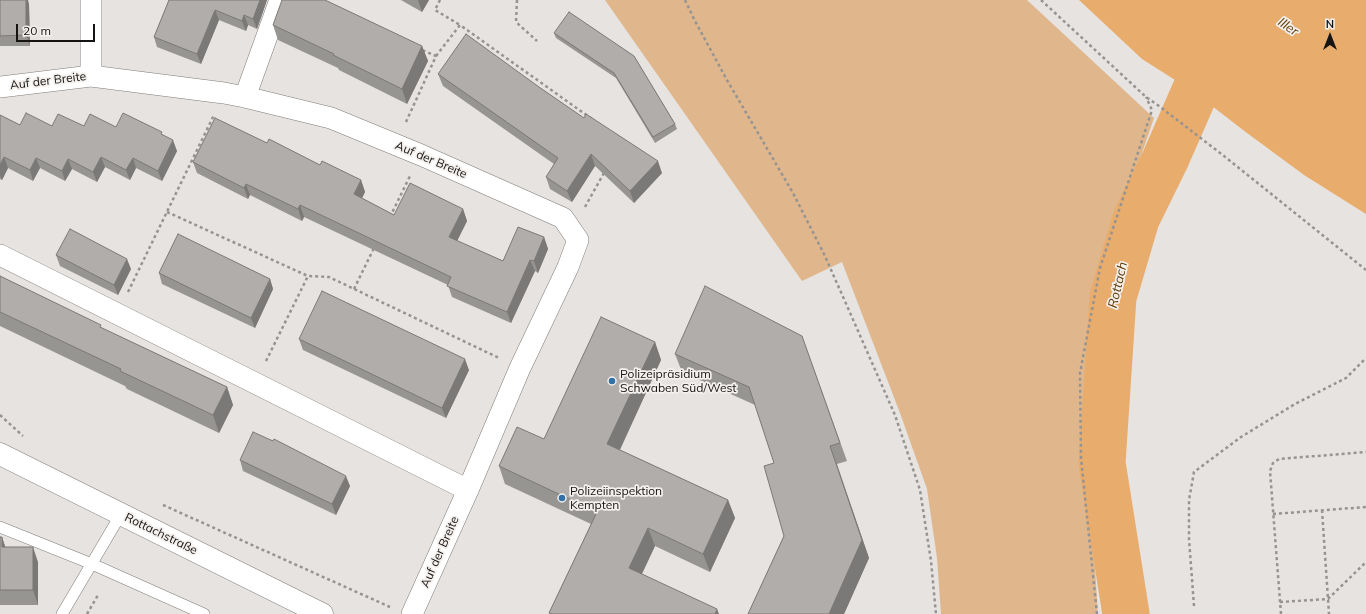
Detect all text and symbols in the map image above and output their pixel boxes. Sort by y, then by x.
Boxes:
water label: Iller [1275,14,1301,40]
scale bar [18,16,97,42]
north arrow [1310,16,1350,56]
text: N [1326,17,1334,31]
text: 20 m [23,23,51,38]
street label: Auf der Breite [9,69,87,93]
street label: Auf der Breite [393,138,469,182]
water label: Rottach [1105,260,1131,310]
place label: Polizeipräsidium Schwaben Süd/West [620,367,737,395]
marker: Polizeipräsidium Schwaben Süd/West [607,376,617,386]
place label: Polizeiinspektion Kempten [570,484,662,512]
marker: Polizeiinspektion Kempten [557,493,567,503]
street label: Rottachstraße [122,510,200,558]
street label: Auf der Breite [418,514,462,590]

